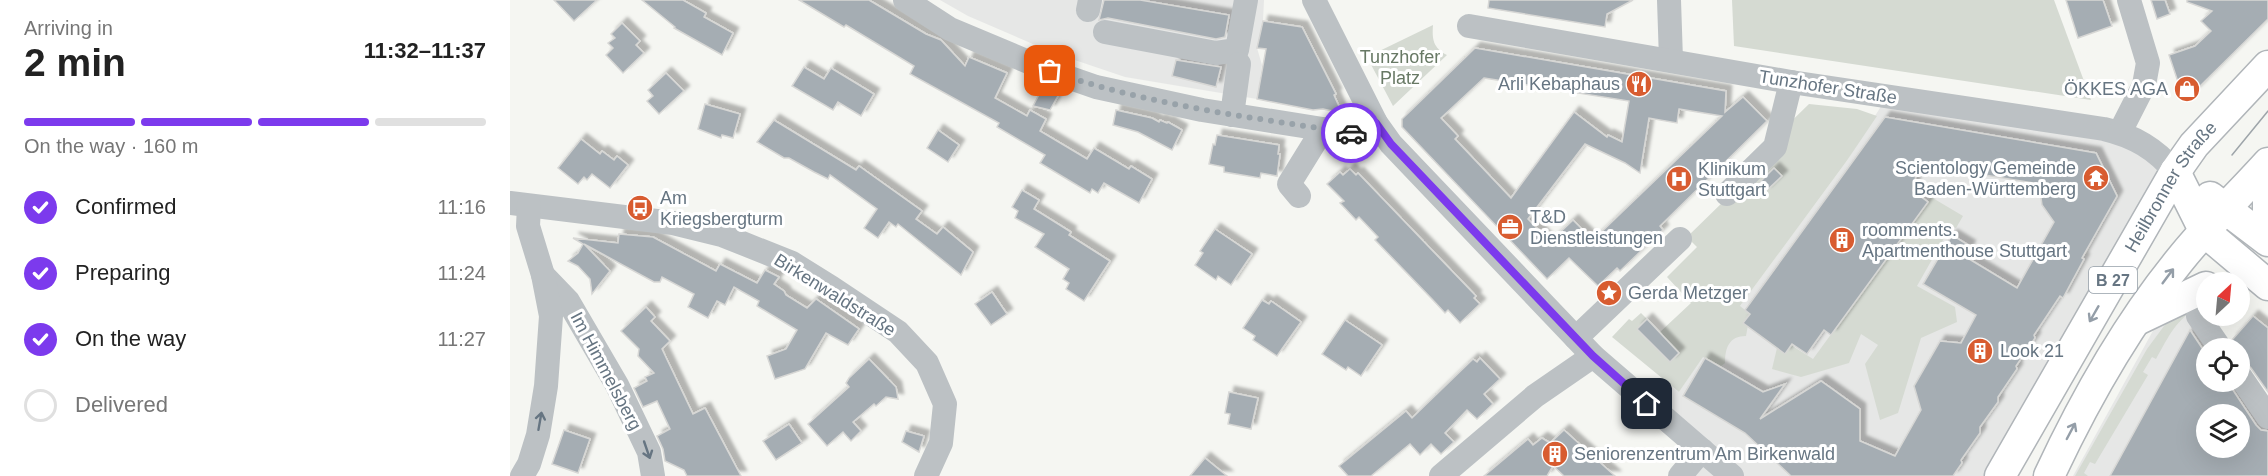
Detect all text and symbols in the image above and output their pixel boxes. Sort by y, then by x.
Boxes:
text: Arriving in [24,17,113,39]
text: 11:32–11:37 [364,38,486,63]
text: 2 min [24,41,126,84]
pin [1024,45,1075,96]
park label: Tunzhofer Platz [1360,47,1440,88]
icon: bag [1033,54,1066,87]
street label: Tunzhofer Straße [1758,66,1898,108]
restaurant icon: Arli Kebaphaus [1624,69,1654,99]
place label: Arli Kebaphaus [1498,74,1620,94]
shop icon: ÖKKES AGA [2172,74,2202,104]
place label: ÖKKES AGA [2064,79,2168,99]
courier [1321,103,1381,163]
icon: car [1335,117,1368,150]
street label: Heilbronner Straße [2121,118,2221,256]
text: On the way · 160 m [24,135,199,157]
place label: Scientology Gemeinde Baden-Württemberg [1895,158,2076,199]
place label: Klinikum Stuttgart [1698,159,1766,200]
temple icon: Scientology Gemeinde Baden-Württemberg [2081,163,2111,193]
hospital icon: Klinikum Stuttgart [1664,164,1694,194]
place label: Am Kriegsbergturm [660,188,783,229]
icon: check [24,191,57,224]
bus stop icon: Am Kriegsbergturm [625,193,655,223]
text: Confirmed [75,194,176,219]
text: 11:16 [437,196,486,218]
place label: T&D Dienstleistungen [1530,207,1663,248]
office icon: T&D Dienstleistungen [1495,212,1525,242]
place label: roomments. Apartmenthouse Stuttgart [1862,220,2067,261]
building icon: roomments. Apartmenthouse Stuttgart [1827,225,1857,255]
street label: Birkenwaldstraße [771,250,899,340]
icon: check [24,257,57,290]
text: Preparing [75,260,170,285]
text: 11:24 [437,262,486,284]
road number: B 27 [2089,267,2137,293]
one-way arrow [2162,268,2174,284]
north arrow [2196,272,2250,326]
map controls [2196,272,2250,458]
place icon: Gerda Metzger [1594,278,1624,308]
place label: Gerda Metzger [1628,283,1748,303]
one-way arrow [2087,305,2099,322]
street label: Im Himmelsberg [566,308,646,434]
icon: check [24,323,57,356]
text: On the way [75,326,186,351]
text: 11:27 [437,328,486,350]
building icon: Look 21 [1965,336,1995,366]
button: locate [2196,338,2250,392]
place label: Look 21 [2000,341,2064,361]
pin [1621,378,1672,429]
icon: home [1630,387,1663,420]
text: Delivered [75,392,168,417]
button: layers [2196,404,2250,458]
one-way arrow [535,412,546,431]
one-way arrow [2066,422,2077,440]
building icon: Seniorenzentrum Am Birkenwald [1540,439,1570,469]
one-way arrow [643,441,654,459]
place label: Seniorenzentrum Am Birkenwald [1574,444,1835,464]

